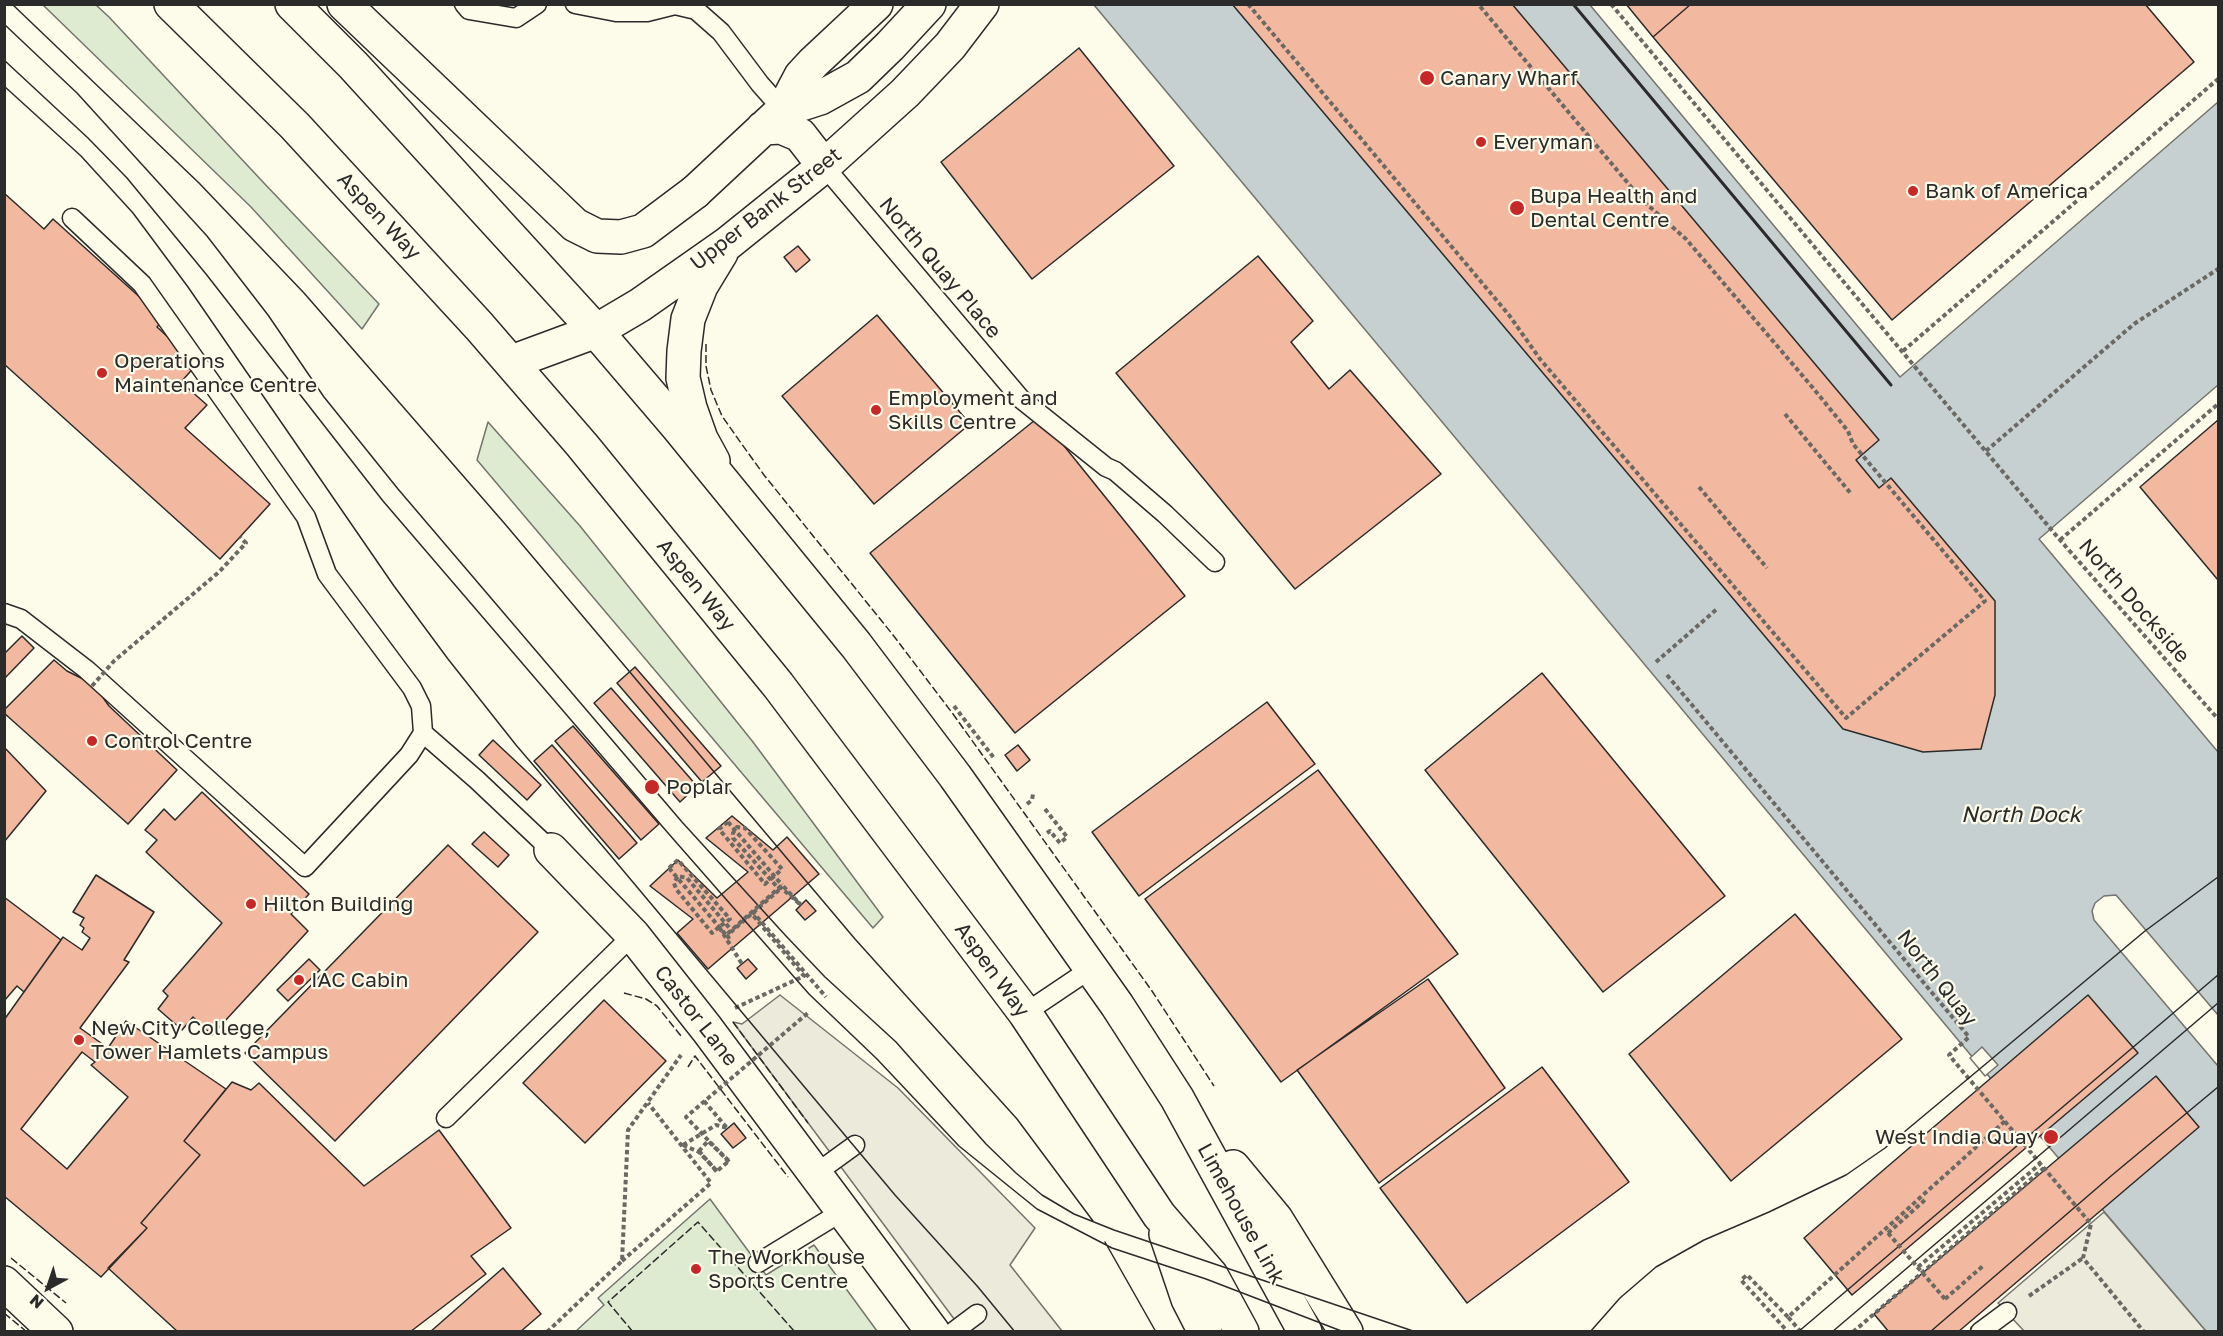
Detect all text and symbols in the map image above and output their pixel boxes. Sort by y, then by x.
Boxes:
place label: Canary Wharf [1440,65,1578,91]
marker: Canary Wharf [1418,69,1436,87]
place label: Everyman [1493,129,1593,155]
marker: Everyman [1474,135,1488,149]
street label: Upper Bank Street [685,142,847,276]
street label: Aspen Way [332,167,426,265]
place label: Bank of America [1925,178,2088,204]
place label: Bupa Health and Dental Centre [1530,183,1697,233]
marker: Bank of America [1906,184,1920,198]
street label: North Quay Place [874,192,1006,344]
marker: Bupa Health and Dental Centre [1508,199,1526,217]
place label: Operations Maintenance Centre [114,348,317,398]
marker: Operations Maintenance Centre [95,366,109,380]
place label: Employment and Skills Centre [888,385,1058,435]
marker: Employment and Skills Centre [869,403,883,417]
street label: Aspen Way [651,534,741,636]
street label: North Dockside [2073,534,2195,668]
place label: Control Centre [104,728,252,754]
marker: Control Centre [85,734,99,748]
place label: Poplar [666,774,732,800]
marker: Poplar [643,778,661,796]
water label: North Dock [1961,802,2081,828]
place label: Hilton Building [263,891,413,917]
marker: Hilton Building [244,897,258,911]
street label: Aspen Way [949,918,1035,1022]
street label: North Quay [1892,925,1982,1031]
street label: Castor Lane [649,961,743,1071]
place label: IAC Cabin [311,967,408,993]
marker: IAC Cabin [292,973,306,987]
place label: New City College, Tower Hamlets Campus [91,1015,328,1065]
marker: New City College, Tower Hamlets Campus [72,1033,86,1047]
place label: West India Quay [1875,1124,2038,1150]
marker: West India Quay [2042,1128,2060,1146]
street label: Limehouse Link [1192,1139,1290,1289]
place label: The Workhouse Sports Centre [708,1244,865,1294]
north arrow [18,1258,78,1318]
marker: The Workhouse Sports Centre [689,1262,703,1276]
text: N [25,1290,48,1313]

